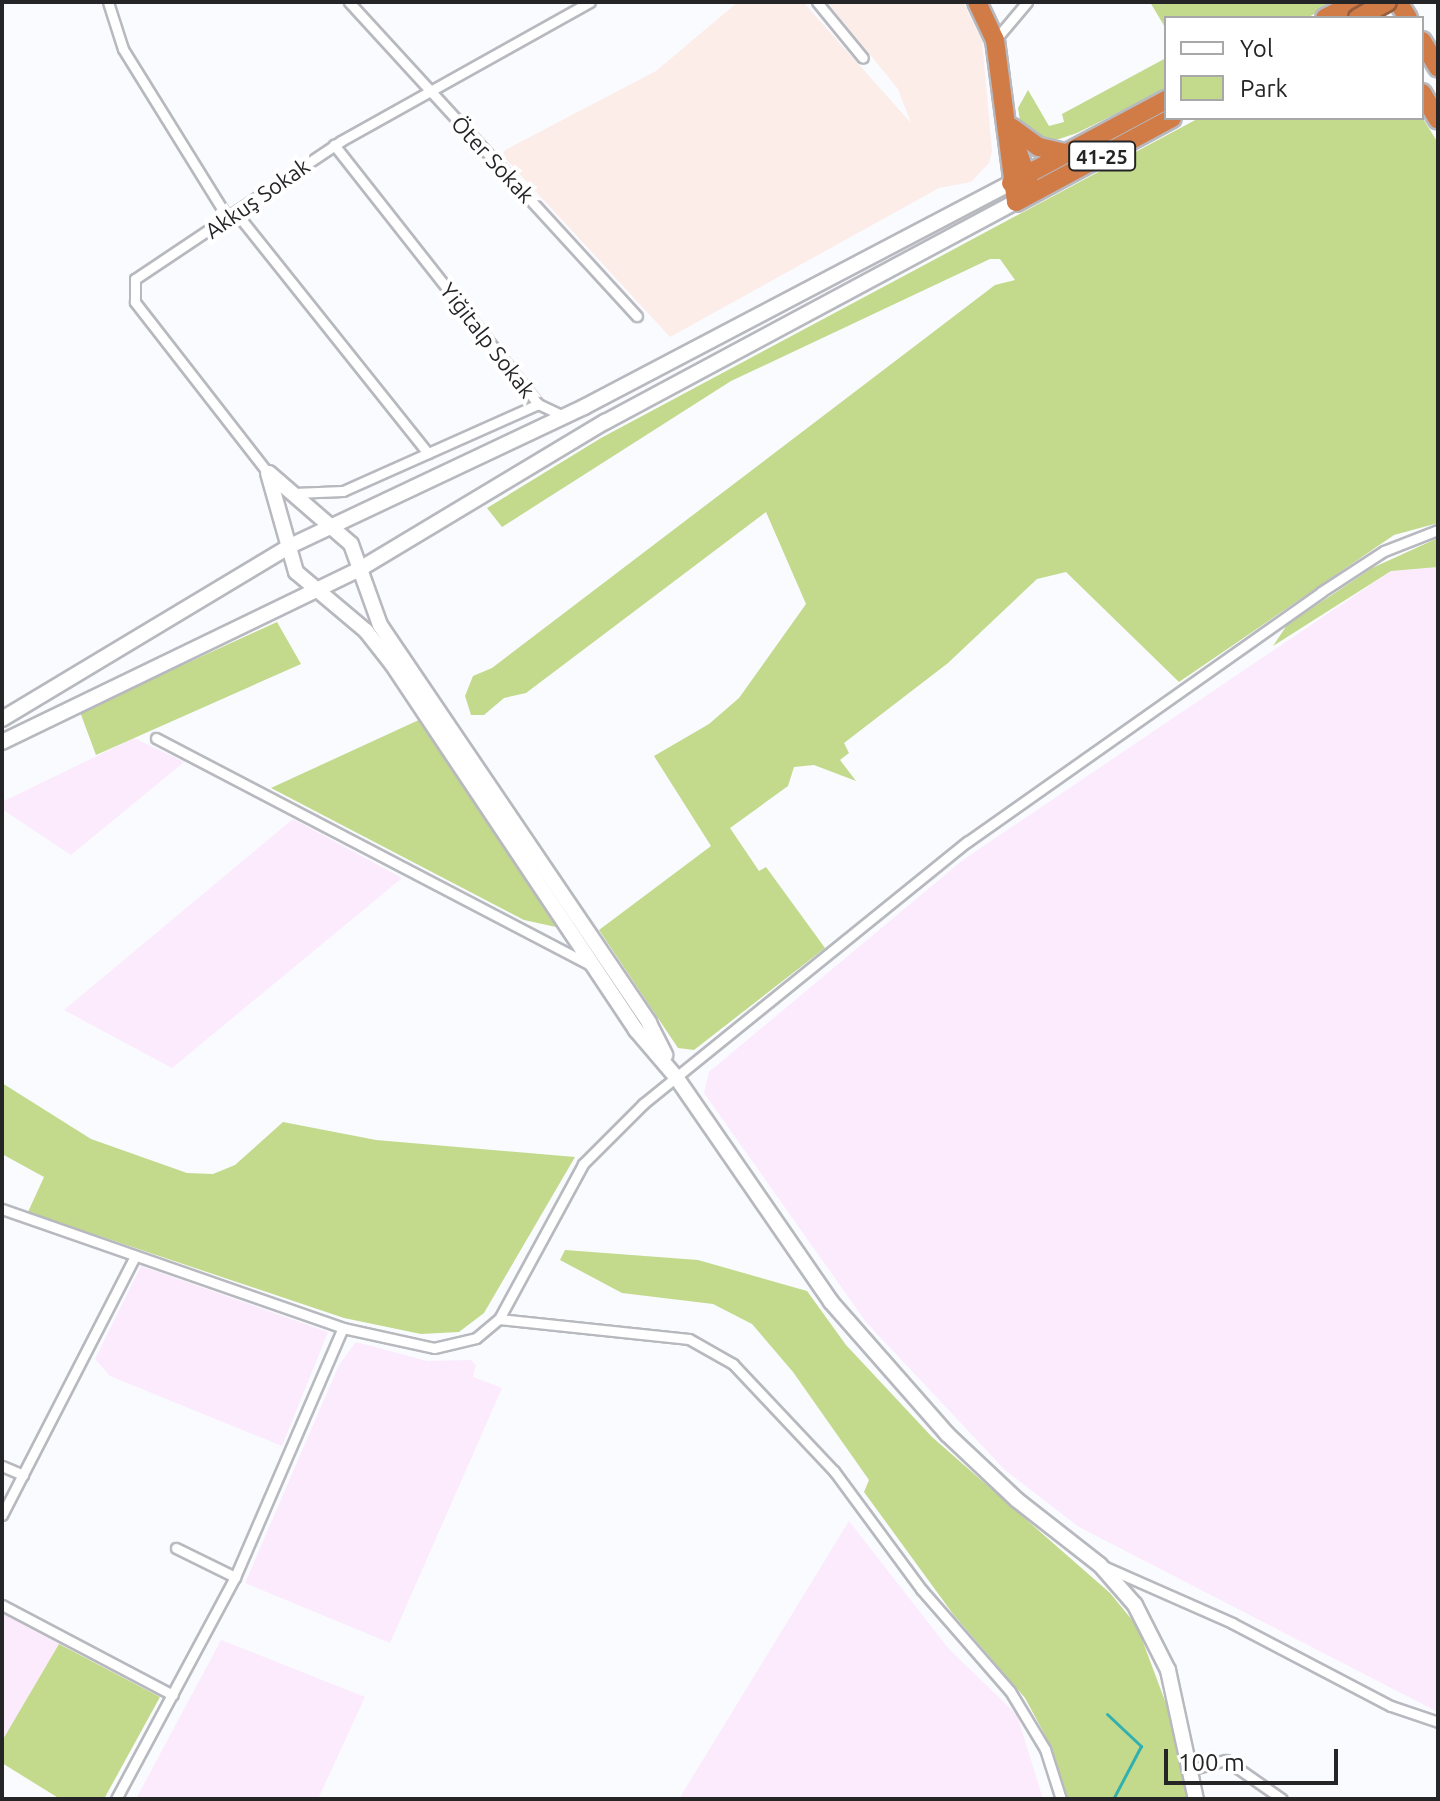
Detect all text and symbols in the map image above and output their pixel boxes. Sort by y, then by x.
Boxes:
legend [1164,16,1424,120]
text: Yol [1240,35,1273,62]
text: Park [1240,75,1288,102]
street label: Öter Sokak [446,110,540,208]
road number: 41-25 [1068,140,1136,172]
street label: Akkuş Sokak [200,152,314,244]
street label: Yiğitalp Sokak [435,277,541,403]
scale bar [1168,1733,1342,1783]
text: 100 m [1178,1749,1245,1776]

